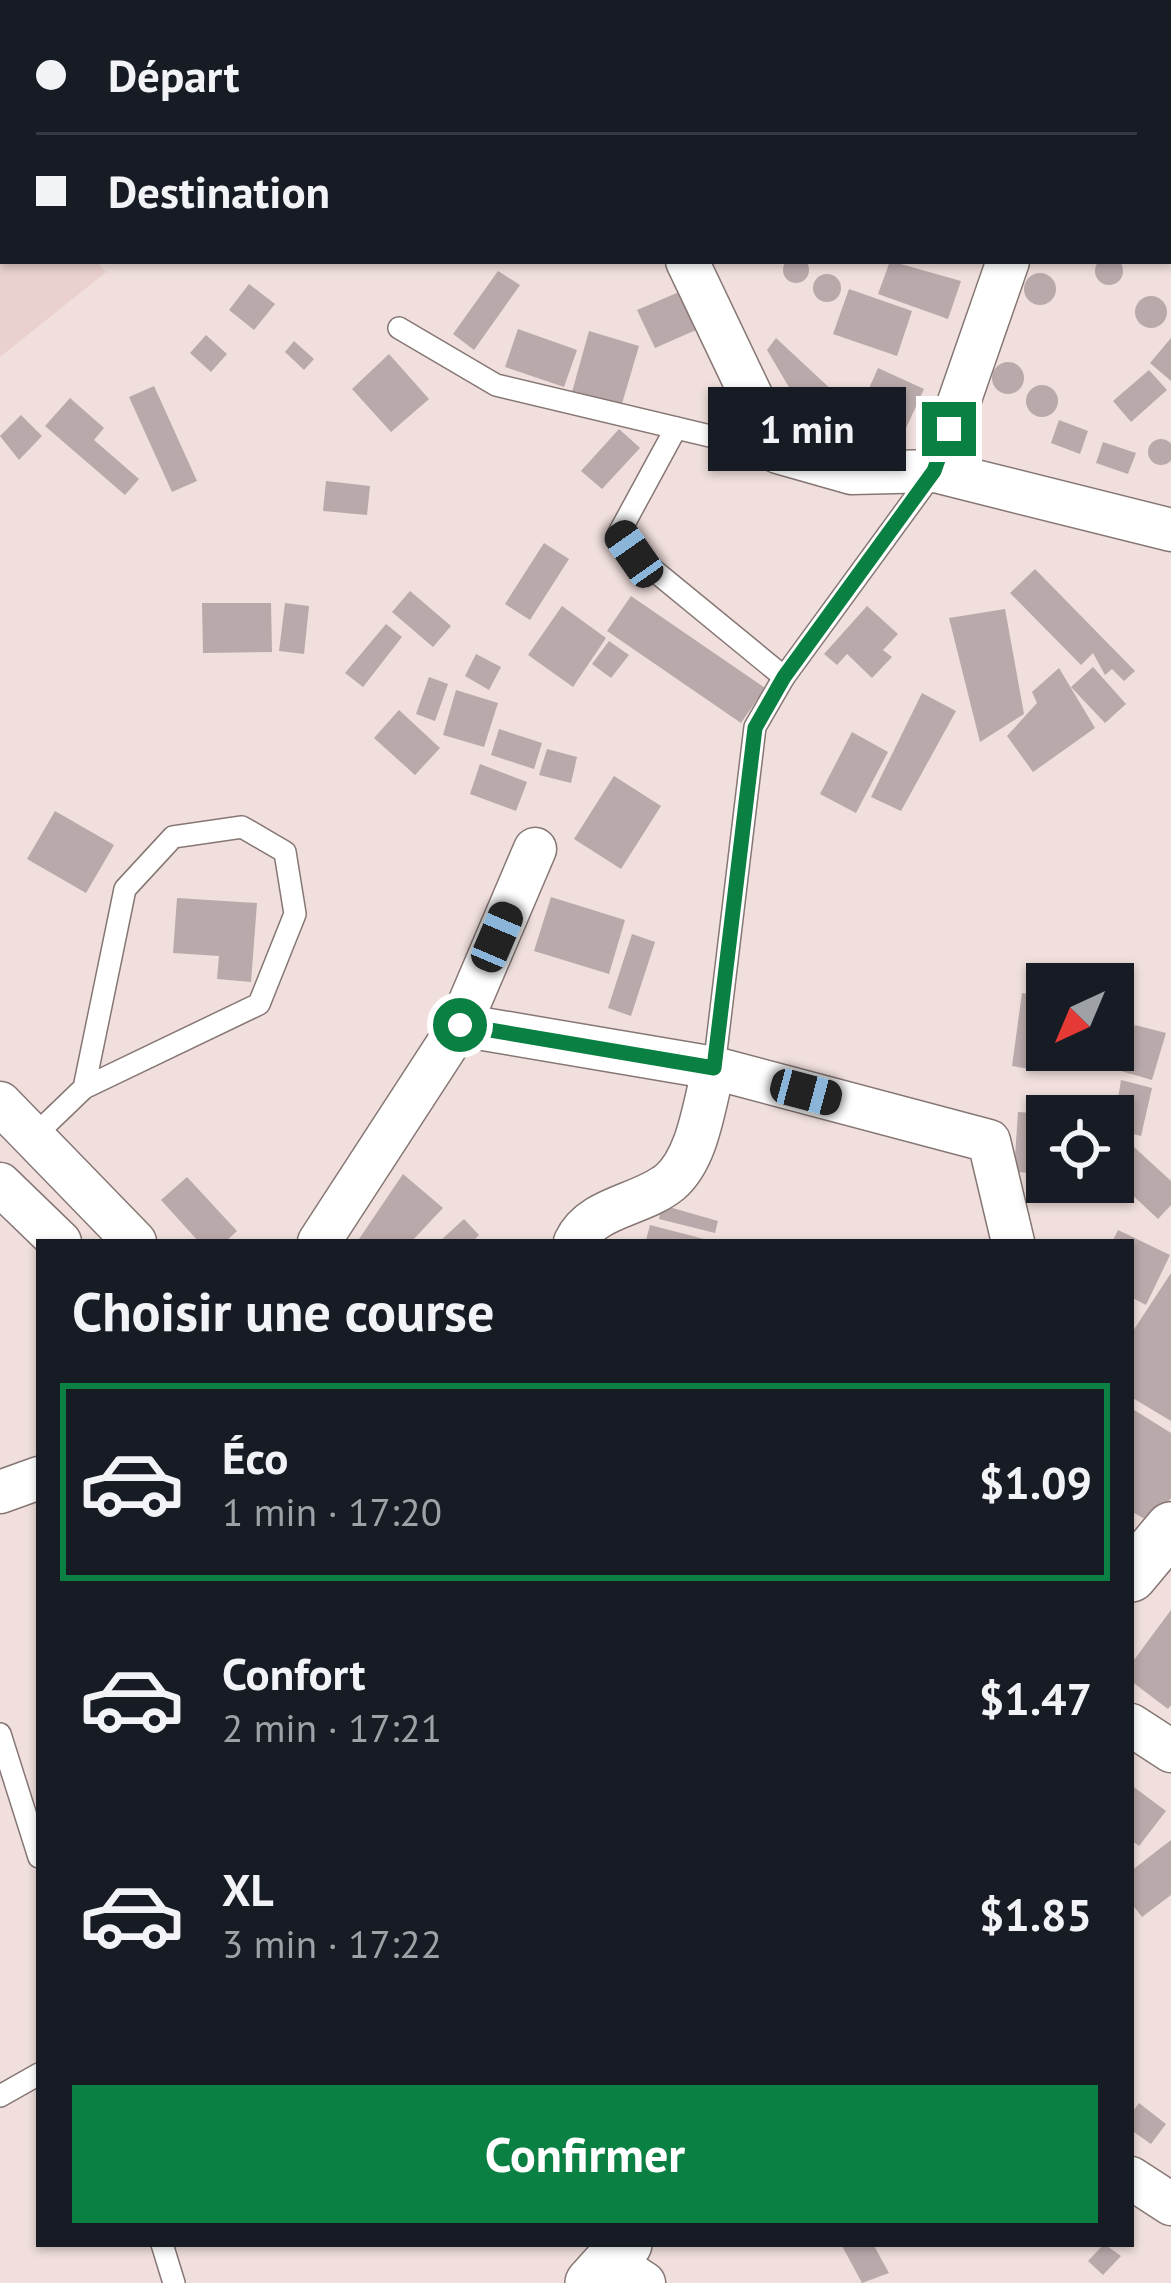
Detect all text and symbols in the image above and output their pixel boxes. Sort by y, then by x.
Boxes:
text: Départ [108,46,239,104]
text: Destination [108,162,330,220]
callout: 1 min [709,387,907,471]
route end [922,402,976,456]
text: 1 min [759,403,855,454]
car [599,514,669,594]
car [466,897,528,977]
north arrow [1026,963,1134,1071]
map controls [1026,963,1134,1203]
route start [433,998,487,1052]
car [767,1065,845,1119]
button: locate [1026,1095,1134,1203]
text: Choisir une course [72,1276,494,1346]
icon: car [78,1428,186,1536]
text: Éco [222,1428,288,1486]
text: $1.09 [979,1453,1092,1511]
text: 1 min · 17:20 [222,1486,442,1537]
icon: car [78,1644,186,1752]
text: Confort [222,1644,365,1702]
text: $1.47 [979,1669,1092,1727]
text: 2 min · 17:21 [222,1702,442,1753]
icon: car [78,1860,186,1968]
text: XL [222,1860,274,1918]
text: $1.85 [979,1885,1092,1943]
text: 3 min · 17:22 [222,1918,442,1969]
button: Confirmer [72,2085,1098,2223]

